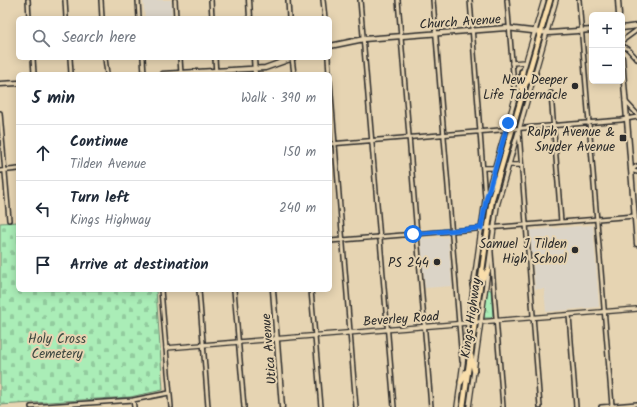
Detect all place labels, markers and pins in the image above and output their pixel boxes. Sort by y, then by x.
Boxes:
place label: New Deeper Life Tabernacle [483,70,568,106]
marker: New Deeper Life Tabernacle [570,81,580,91]
place label: Ralph Avenue & Snyder Avenue [527,122,615,158]
marker: Ralph Avenue & Snyder Avenue [618,133,628,143]
place label: Samuel J Tilden High School [479,234,567,270]
marker: Samuel J Tilden High School [570,245,580,255]
place label: PS 244 [388,253,429,274]
marker: PS 244 [432,257,442,267]

